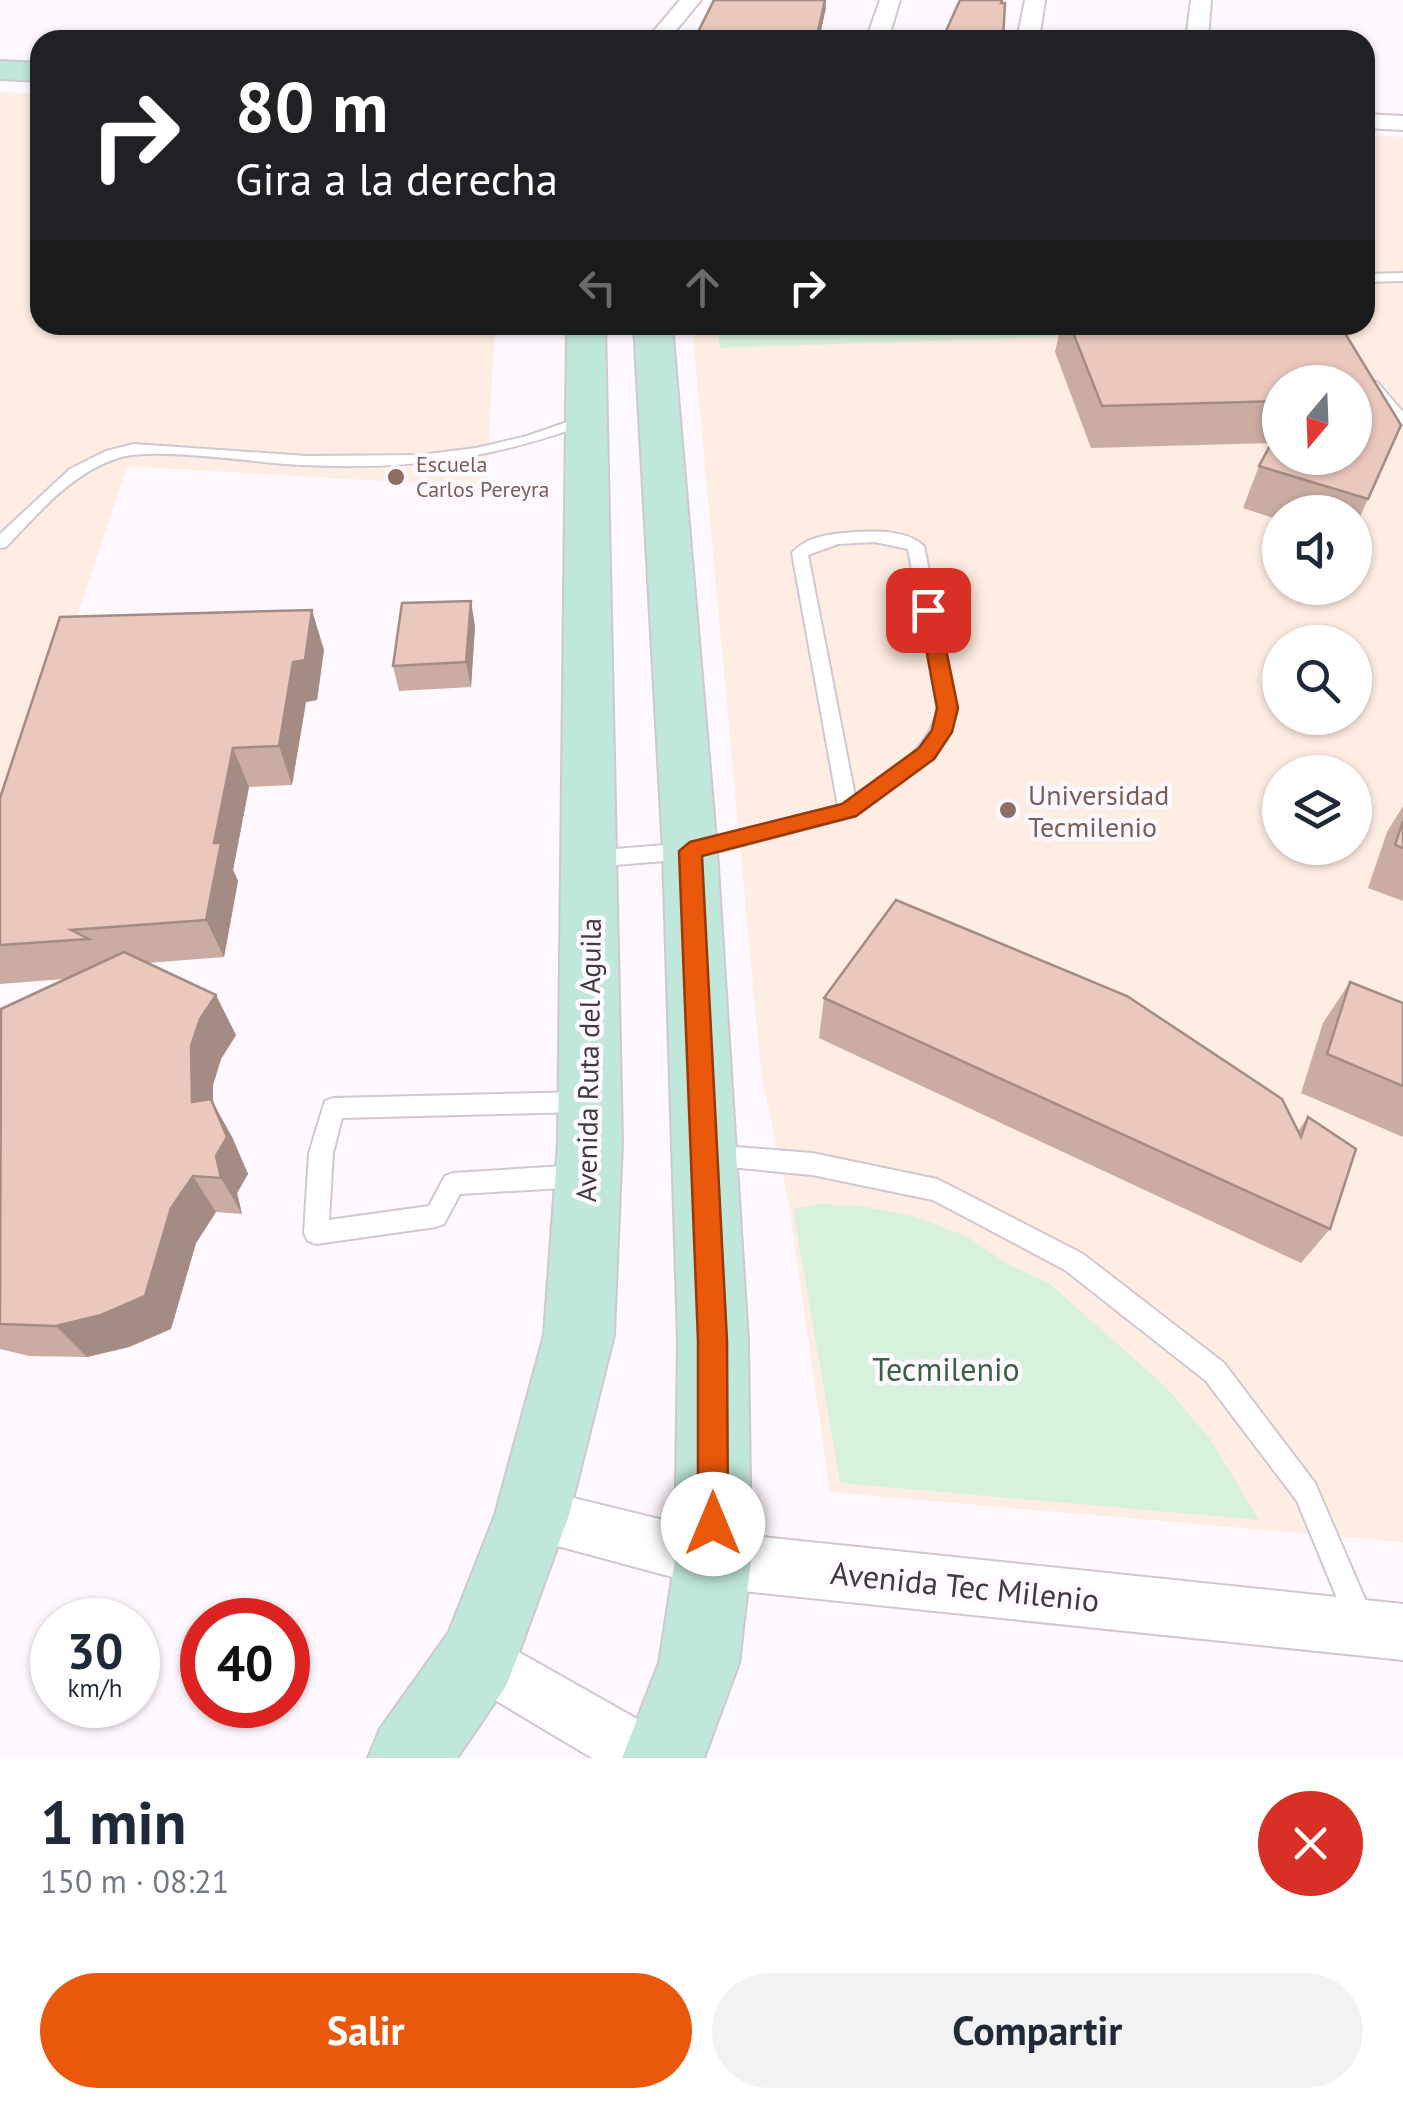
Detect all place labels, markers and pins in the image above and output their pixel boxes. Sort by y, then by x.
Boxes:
place label: Escuela Carlos Pereyra [416,450,549,503]
marker: Escuela Carlos Pereyra [385,466,407,488]
pin [886,568,971,653]
place label: Universidad Tecmilenio [1028,776,1169,845]
marker: Universidad Tecmilenio [997,799,1019,821]

